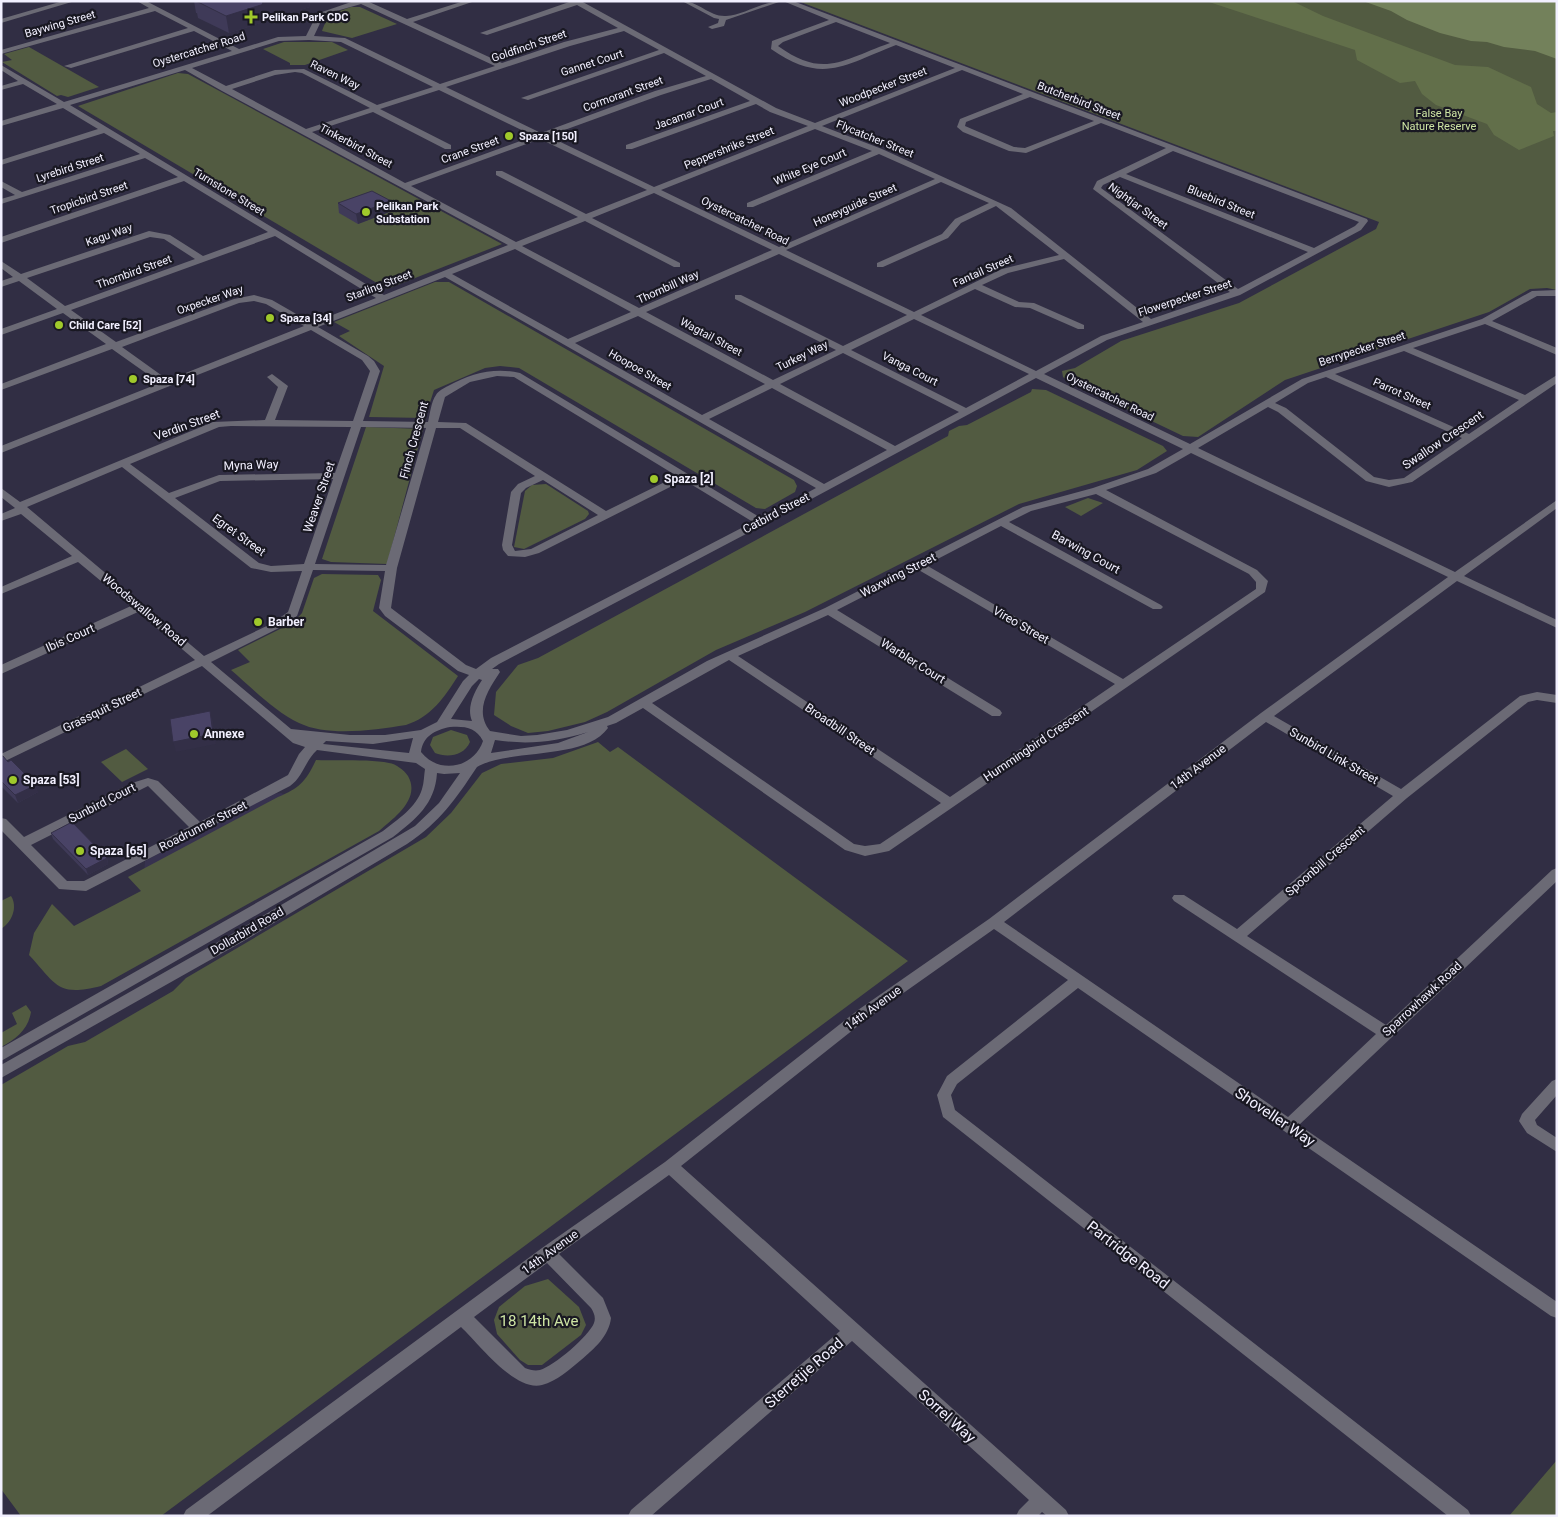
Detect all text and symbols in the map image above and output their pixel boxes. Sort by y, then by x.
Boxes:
street label: Baywing Street [23,8,97,40]
marker: Pelikan Park CDC [244,10,258,24]
place label: Pelikan Park CDC [262,11,349,24]
street label: Goldfinch Street [490,27,569,65]
street label: Oystercatcher Road [151,30,247,70]
street label: Gannet Court [559,47,625,79]
street label: Raven Way [308,57,363,93]
street label: Woodpecker Street [837,64,929,110]
street label: Cormorant Street [581,73,665,114]
street label: Butcherbird Street [1035,79,1123,123]
street label: Jacamar Court [652,95,726,133]
park label: False Bay Nature Reserve [1402,107,1477,133]
street label: Flycatcher Street [834,118,916,161]
street label: Tinkerbird Street [317,121,395,171]
street label: Peppershrike Street [682,124,776,172]
marker: Spaza [150] [503,130,515,142]
place label: Spaza [150] [519,130,577,143]
street label: Crane Street [439,133,501,166]
street label: White Eye Court [772,146,849,188]
street label: Lyrebird Street [35,151,106,185]
street label: Turnstone Street [191,166,267,219]
street label: Tropicbird Street [49,179,130,217]
street label: Nightjar Street [1106,180,1171,232]
street label: Honeyguide Street [811,181,899,229]
street label: Bluebird Street [1185,183,1257,222]
street label: Oystercatcher Road [699,194,791,248]
place label: Pelikan Park Substation [376,200,438,226]
marker: Pelikan Park Substation [360,206,372,218]
street label: Kagu Way [84,221,135,249]
street label: Thornbird Street [95,252,174,292]
street label: Fantail Street [951,252,1016,290]
street label: Starling Street [344,267,414,304]
street label: Thornbill Way [635,267,702,306]
street label: Flowerpecker Street [1137,277,1234,319]
street label: Oxpecker Way [175,282,246,317]
marker: Spaza [34] [264,312,276,324]
place label: Spaza [34] [280,312,332,325]
street label: Wagtail Street [678,315,745,359]
marker: Child Care [52] [53,319,65,331]
place label: Child Care [52] [69,319,142,332]
street label: Berrypecker Street [1317,329,1407,369]
street label: Turkey Way [774,338,831,374]
street label: Hoopoe Street [606,347,674,393]
street label: Vanga Court [880,349,940,389]
street label: Oystercatcher Road [1064,370,1156,424]
marker: Spaza [74] [127,373,139,385]
place label: Spaza [74] [143,373,195,386]
street label: Parrot Street [1371,375,1433,413]
street label: Finch Crescent [397,400,431,480]
street label: Verdin Street [152,407,222,443]
street label: Swallow Crescent [1400,408,1486,472]
street label: Myna Way [223,457,279,473]
street label: Weaver Street [300,460,338,534]
place label: Spaza [2] [664,471,714,486]
marker: Spaza [2] [648,473,660,485]
street label: Catbird Street [740,490,812,536]
street label: Egret Street [210,511,268,559]
street label: Barwing Court [1049,527,1123,577]
street label: Waxwing Street [858,550,938,600]
street label: Woodswallow Road [99,571,189,649]
street label: Vireo Street [990,603,1052,647]
place label: Barber [268,615,305,629]
marker: Barber [252,616,264,628]
street label: Ibis Court [44,621,96,655]
street label: Warbler Court [878,636,948,686]
street label: Grassquit Street [60,685,144,735]
street label: Broadbill Street [802,700,878,758]
street label: Hummingbird Crescent [981,704,1091,784]
street label: Sunbird Link Street [1287,725,1381,787]
place label: Annexe [204,727,245,741]
marker: Annexe [188,728,200,740]
street label: 14th Avenue [1167,741,1229,793]
place label: Spaza [53] [23,772,79,787]
marker: Spaza [53] [7,774,19,786]
street label: Sunbird Court [66,780,138,826]
street label: Roadrunner Street [157,798,249,854]
street label: Spoonbill Crescent [1283,823,1367,899]
place label: Spaza [65] [90,843,146,858]
marker: Spaza [65] [74,845,86,857]
street label: Dollarbird Road [208,904,286,958]
street label: Sparrowhawk Road [1380,959,1464,1039]
street label: 14th Avenue [842,983,904,1033]
street label: Shoveller Way [1231,1084,1319,1150]
street label: Partridge Road [1083,1217,1173,1293]
street label: 14th Avenue [519,1227,581,1277]
park label: 18 14th Ave [500,1312,578,1330]
street label: Sterretjie Road [761,1334,847,1412]
street label: Sorrel Way [915,1386,979,1446]

